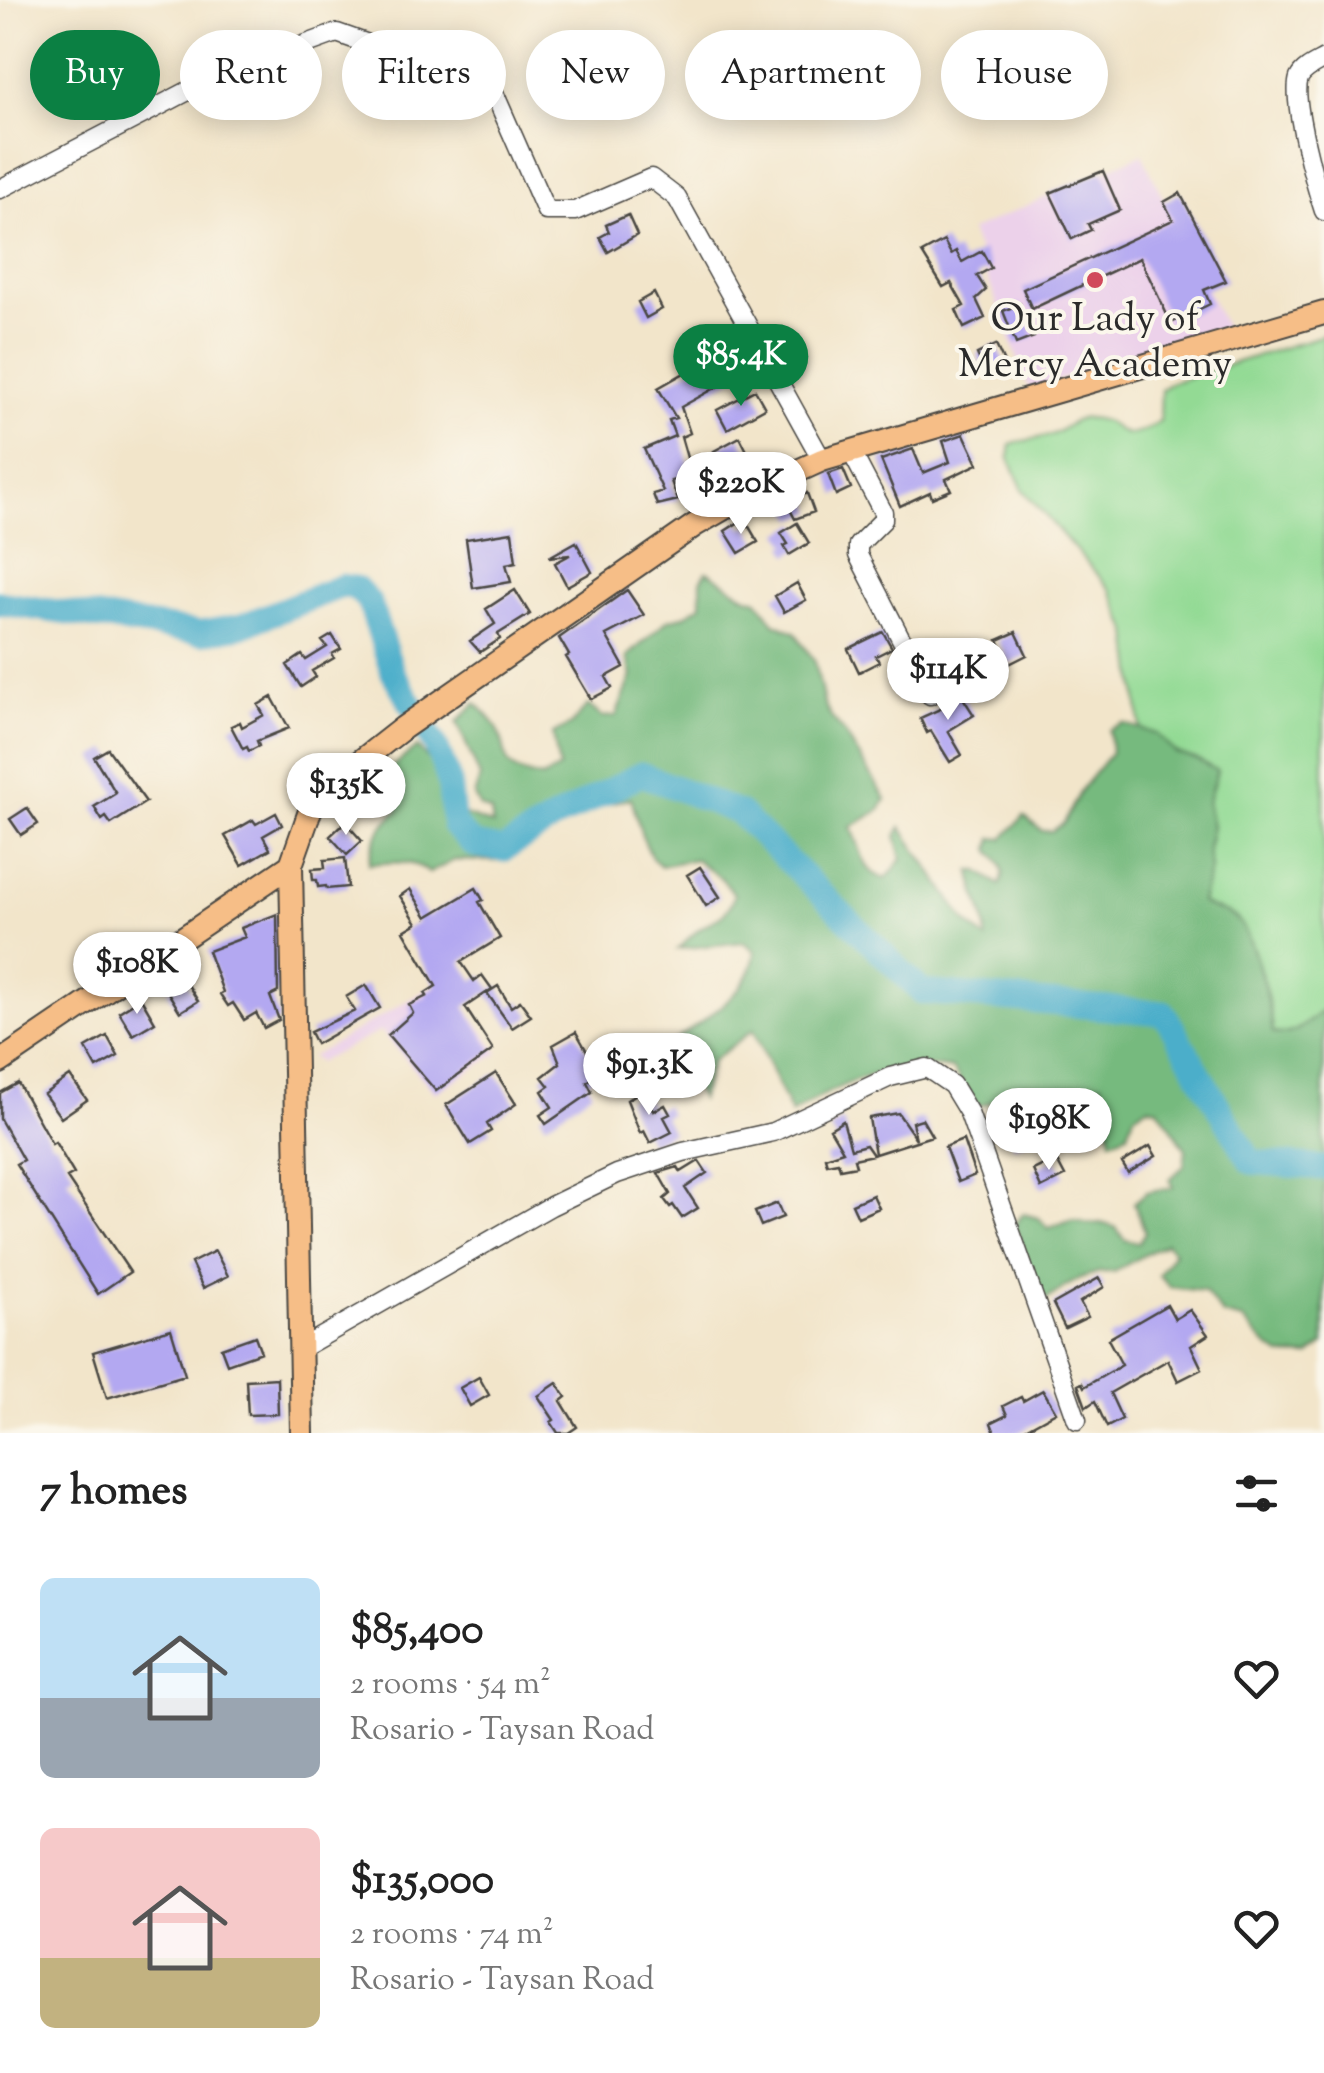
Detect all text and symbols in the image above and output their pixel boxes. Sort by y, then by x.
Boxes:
chip: Buy [30,30,160,120]
chip: Rent [180,30,322,120]
chip: Filters [342,30,506,120]
chip: New [526,30,665,120]
chip: Apartment [685,30,921,120]
chip: House [941,30,1108,120]
marker: Our Lady of Mercy Academy [1084,269,1106,291]
place label: Our Lady of Mercy Academy [958,292,1232,395]
pin: $85.4K [660,324,822,409]
text: $85.4K [695,333,787,379]
pin: $220K [671,452,811,537]
text: $220K [697,461,785,507]
pin: $114K [878,638,1018,723]
text: $114K [909,647,987,693]
pin: $135K [276,753,416,838]
text: $135K [309,762,383,808]
pin: $108K [67,932,207,1017]
text: $108K [95,941,179,987]
pin: $91.3K [568,1033,730,1118]
text: $91.3K [605,1042,693,1088]
pin: $198K [979,1088,1119,1173]
text: $198K [1008,1097,1090,1143]
text: 7 homes [40,1463,188,1523]
icon: filters [1229,1466,1284,1521]
text: $85,400 [350,1602,483,1662]
icon: home [120,1618,240,1738]
icon: heart [1229,1651,1284,1706]
text: 2 rooms · 54 m² [350,1662,551,1708]
text: Rosario - Taysan Road [350,1708,654,1754]
text: $135,000 [350,1852,494,1912]
icon: home [120,1868,240,1988]
icon: heart [1229,1901,1284,1956]
text: 2 rooms · 74 m² [350,1912,554,1958]
text: Rosario - Taysan Road [350,1958,654,2004]

